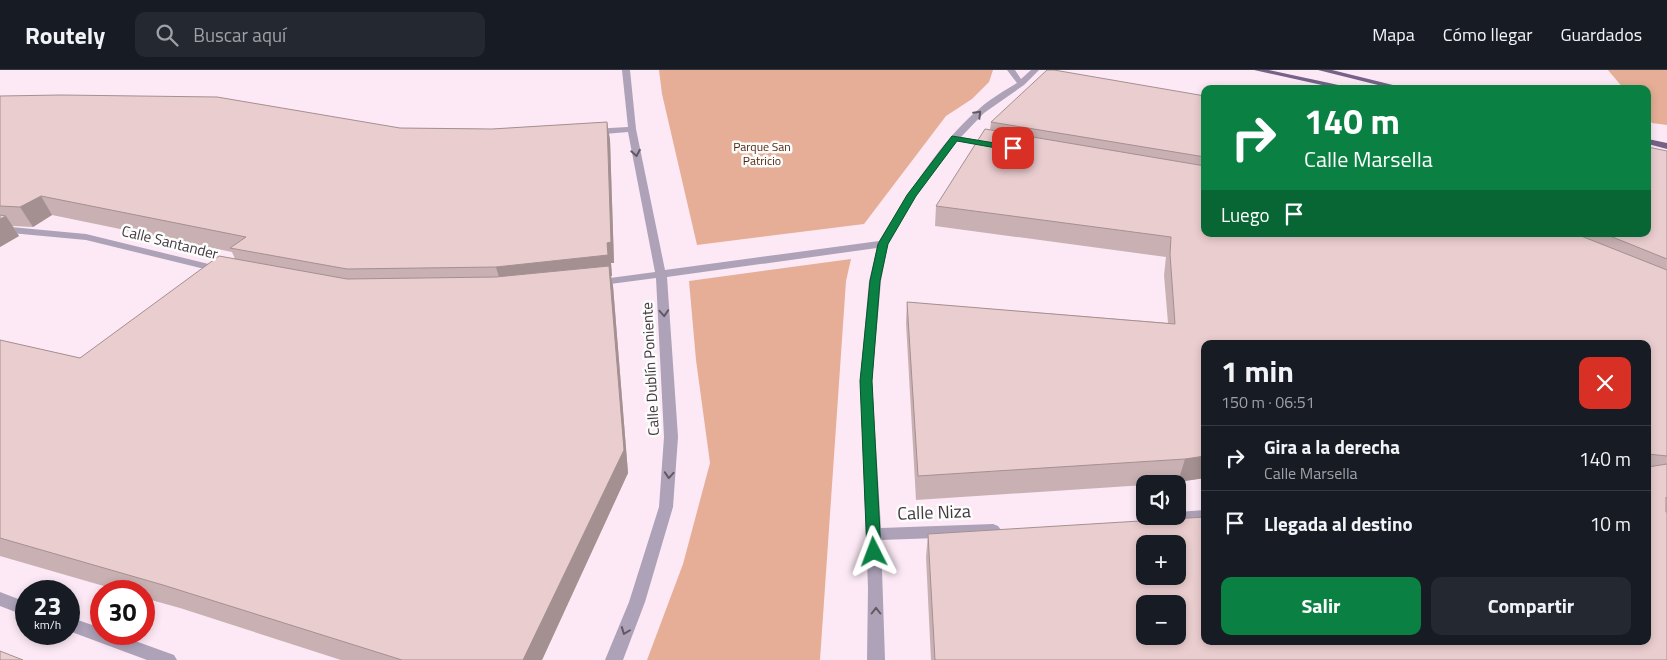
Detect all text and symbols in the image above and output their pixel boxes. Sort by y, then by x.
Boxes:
search box [135,12,485,57]
text: Routely [25,17,105,53]
text: Buscar aquí [193,20,286,49]
icon: search [153,21,181,49]
text: Mapa [1372,21,1415,48]
text: Cómo llegar [1443,21,1532,48]
text: Guardados [1560,21,1642,48]
text: 140 m [1304,94,1400,148]
icon: right [1221,105,1286,170]
one-way arrow [972,111,981,120]
pin [992,127,1034,169]
icon: arrive [999,134,1027,162]
park label: Parque San Patricio [733,137,791,170]
text: Calle Marsella [1304,142,1433,176]
one-way arrow [630,149,640,157]
text: Luego [1221,200,1270,229]
icon: arrive [1280,200,1308,228]
street label: Calle Santander [119,219,221,265]
street label: Calle Dublín Poniente [635,302,665,436]
one-way arrow [658,309,669,317]
text: 1 min [1221,348,1294,394]
button: close [1579,357,1631,409]
text: 150 m · 06:51 [1221,390,1315,414]
text: Gira a la derecha [1264,432,1400,461]
icon: right [1221,444,1249,472]
text: 140 m [1579,444,1631,473]
text: Calle Marsella [1264,461,1358,485]
one-way arrow [663,471,674,479]
map controls [1136,475,1186,645]
button: sound [1136,475,1186,525]
street label: Calle Niza [897,497,971,527]
icon: arrive [1221,509,1249,537]
text: Llegada al destino [1264,509,1413,538]
text: 10 m [1590,509,1631,538]
position arrow [847,525,899,577]
button: + [1136,535,1186,585]
button: Salir [1221,577,1421,635]
button: Compartir [1431,577,1631,635]
speed limit sign: 30 [90,580,155,645]
text: 23 [33,587,62,625]
button: − [1136,595,1186,645]
one-way arrow [871,607,881,615]
text: km/h [34,615,61,634]
one-way arrow [621,626,632,635]

